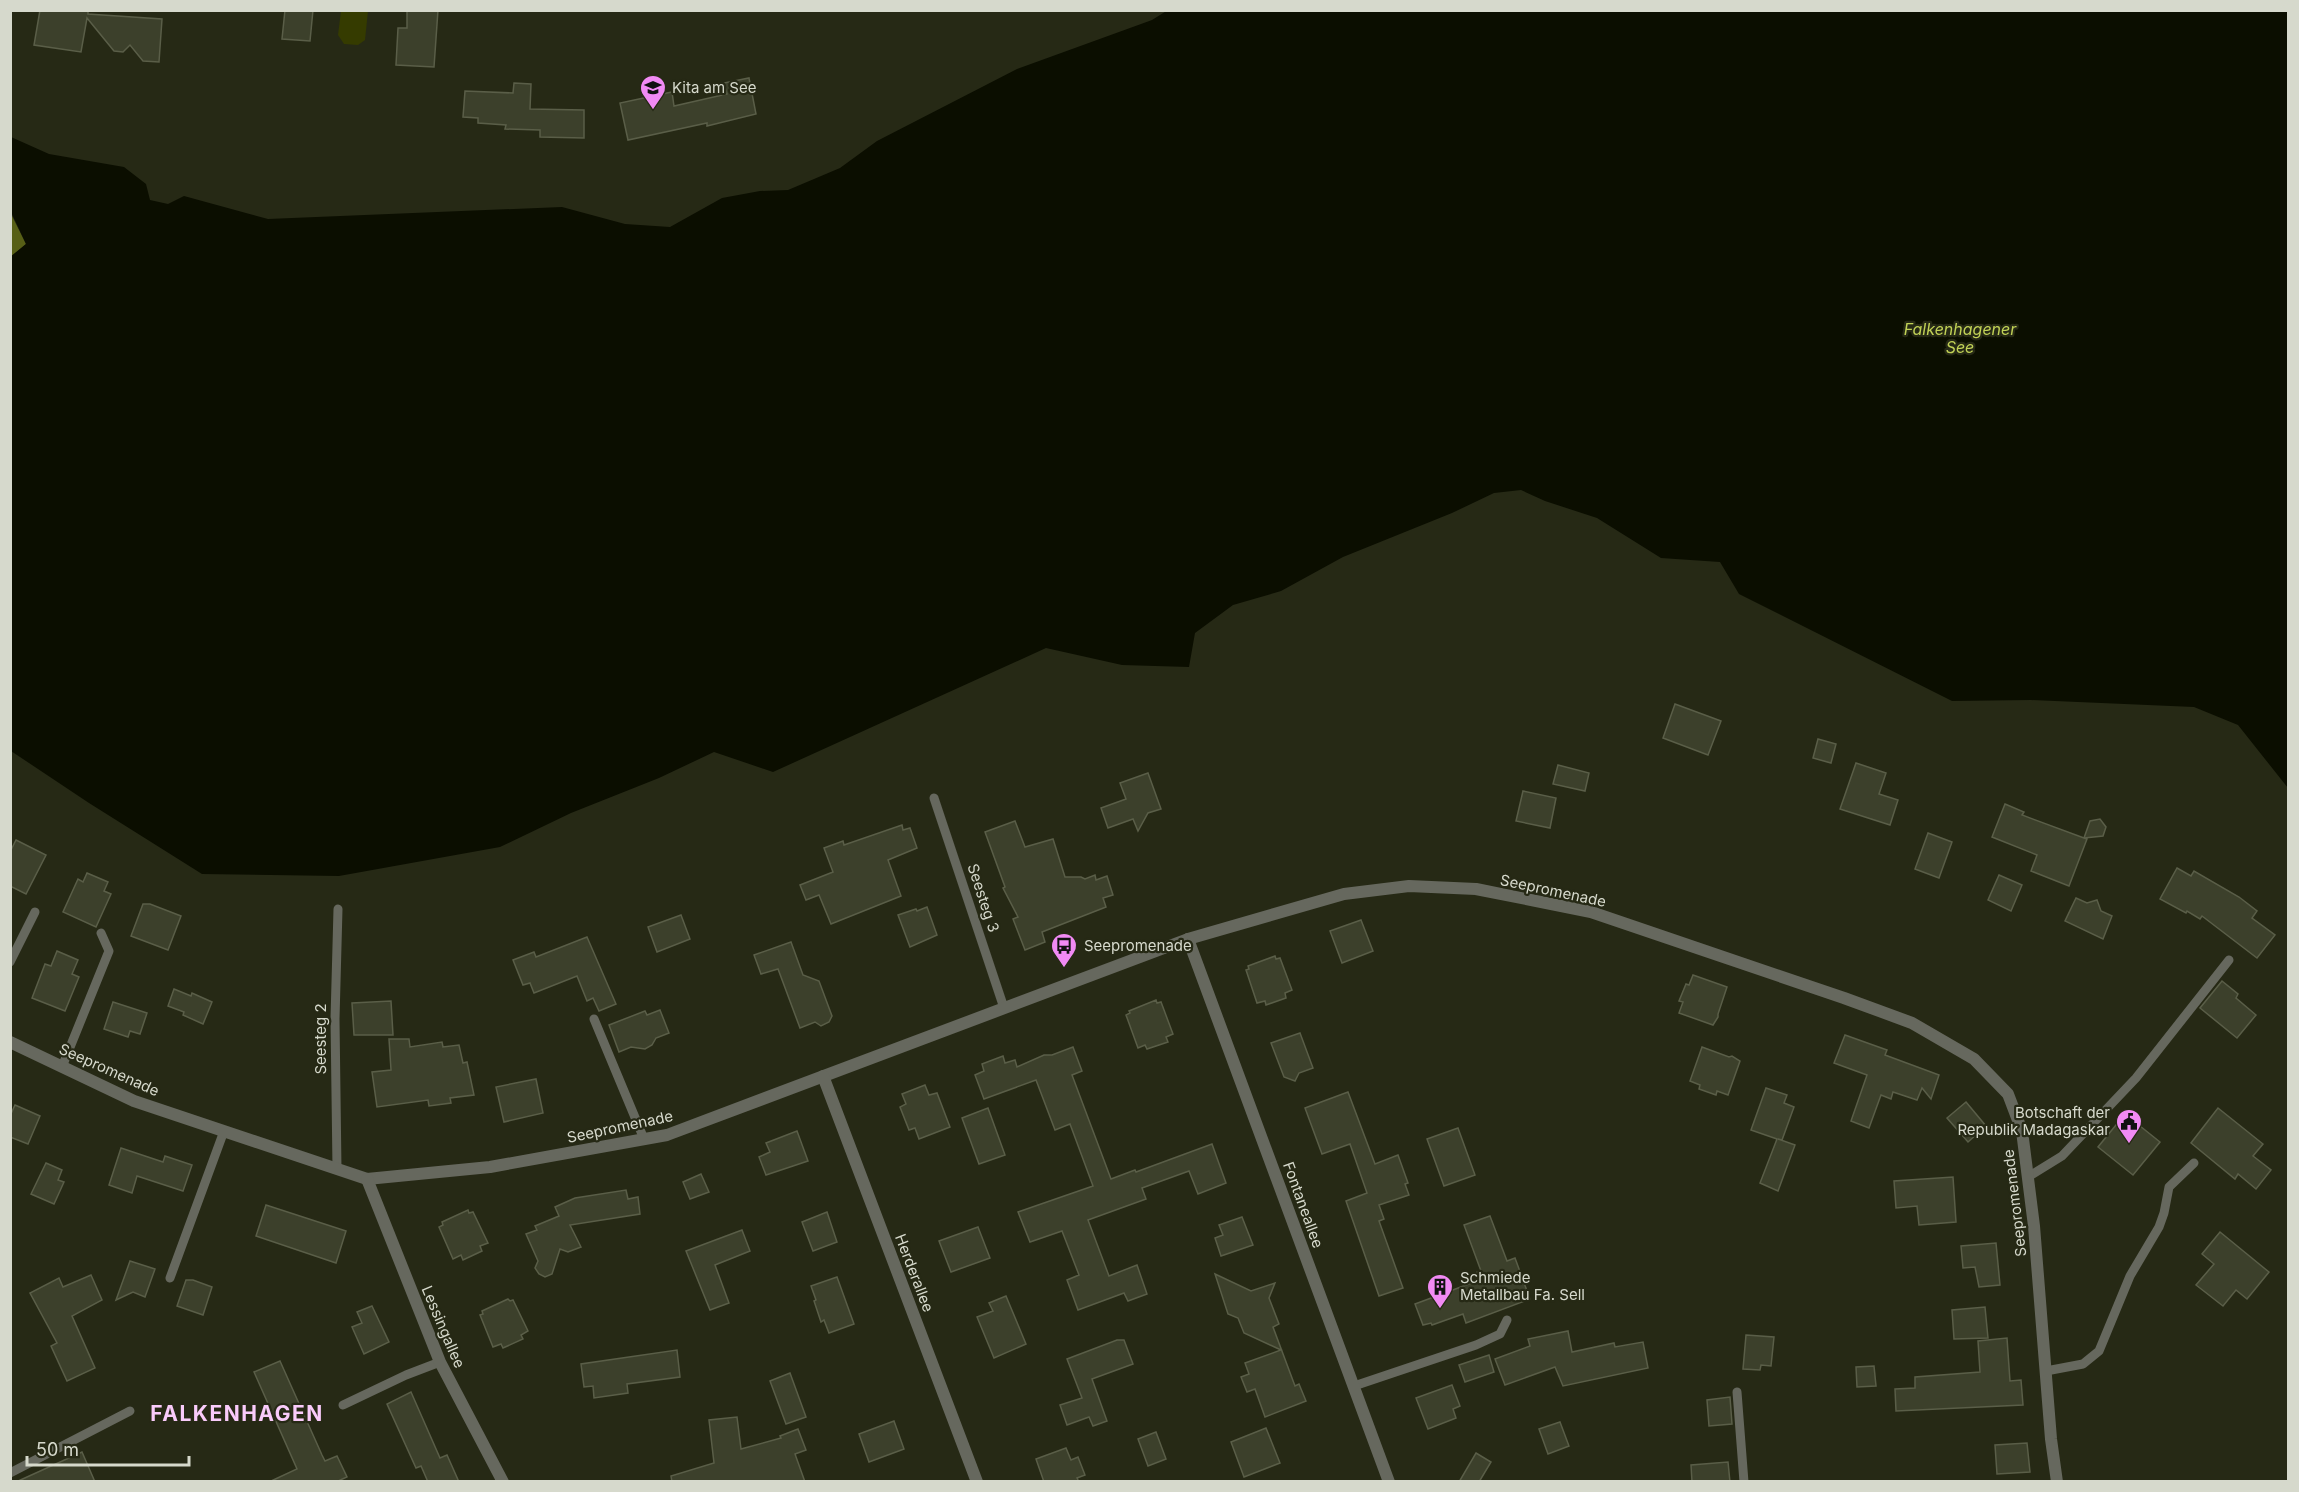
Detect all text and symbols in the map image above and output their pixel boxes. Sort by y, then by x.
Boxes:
school or university icon: Kita am See [638,73,668,111]
place label: Kita am See [672,78,756,97]
water label: Falkenhagener See [1904,319,2017,357]
street label: Seesteg 3 [963,861,1004,935]
street label: Seepromenade [1498,870,1608,911]
bus stop icon: Seepromenade [1049,931,1079,969]
place label: Seepromenade [1084,936,1192,955]
street label: Seesteg 2 [311,1003,330,1075]
street label: Seepromenade [56,1039,162,1100]
place label: Botschaft der Republik Madagaskar [1957,1103,2110,1139]
street label: Seepromenade [565,1106,675,1147]
public building icon: Botschaft der Republik Madagaskar [2114,1107,2144,1145]
street label: Seepromenade [1999,1148,2031,1258]
street label: Fontaneallee [1279,1159,1328,1251]
street label: Herderallee [891,1231,938,1315]
place label: Schmiede Metallbau Fa. Sell [1460,1268,1585,1304]
building icon: Schmiede Metallbau Fa. Sell [1425,1272,1455,1310]
street label: Lessingallee [418,1283,469,1371]
district label: FALKENHAGEN [150,1401,324,1426]
scale bar [27,1429,189,1467]
text: 50 m [36,1439,79,1460]

